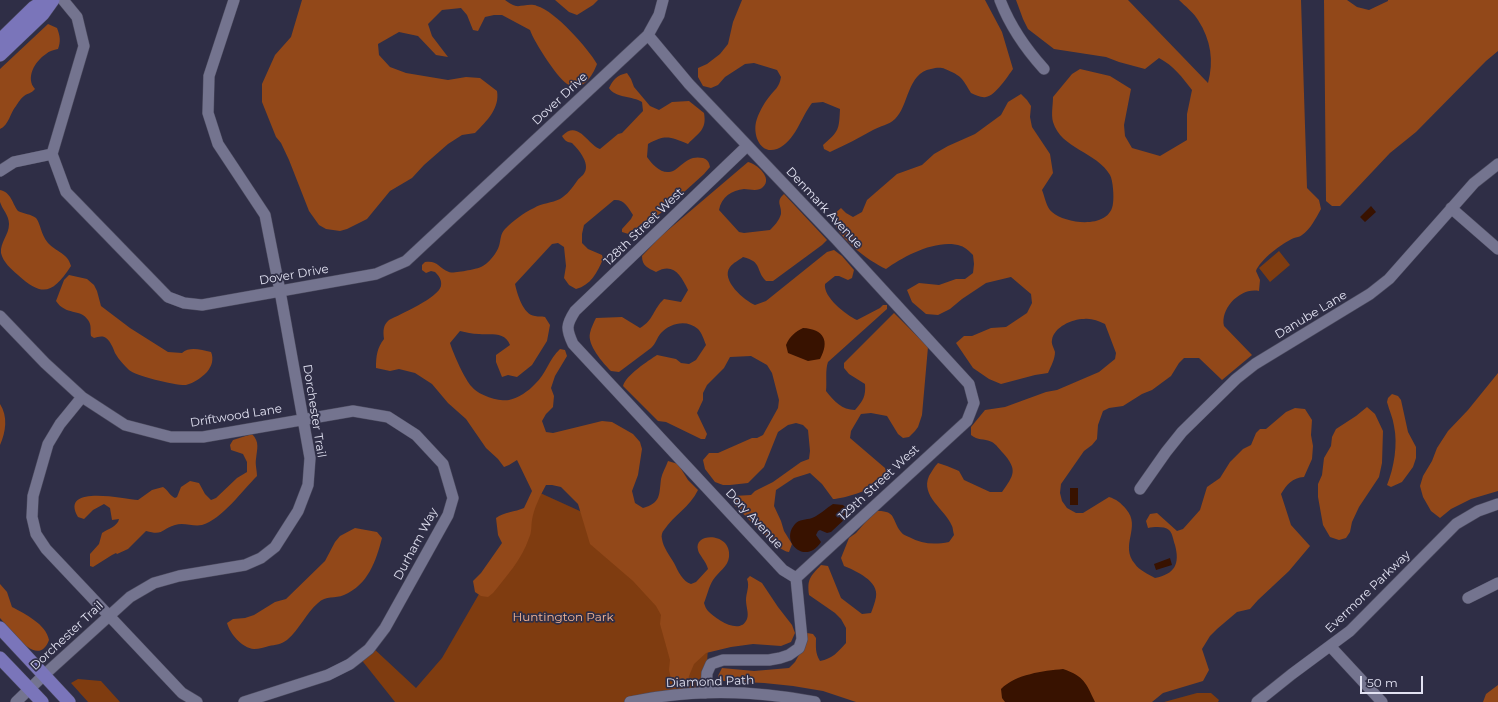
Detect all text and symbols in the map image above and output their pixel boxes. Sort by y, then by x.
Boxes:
street label: Dover Drive [529,70,591,128]
street label: Denmark Avenue [783,165,865,251]
street label: 128th Street West [601,185,687,269]
street label: Dover Drive [258,262,330,288]
street label: Danube Lane [1272,288,1350,342]
street label: Dorchester Trail [300,363,328,459]
street label: Driftwood Lane [189,402,283,430]
street label: 129th Street West [836,442,922,524]
street label: Dory Avenue [722,486,786,552]
street label: Durham Way [391,505,441,583]
street label: Evermore Parkway [1323,548,1413,636]
street label: Dorchester Trail [28,599,106,673]
park label: Huntington Park [512,610,614,624]
scale bar [1362,668,1425,694]
street label: Diamond Path [666,673,754,691]
text: 50 m [1367,675,1398,690]

